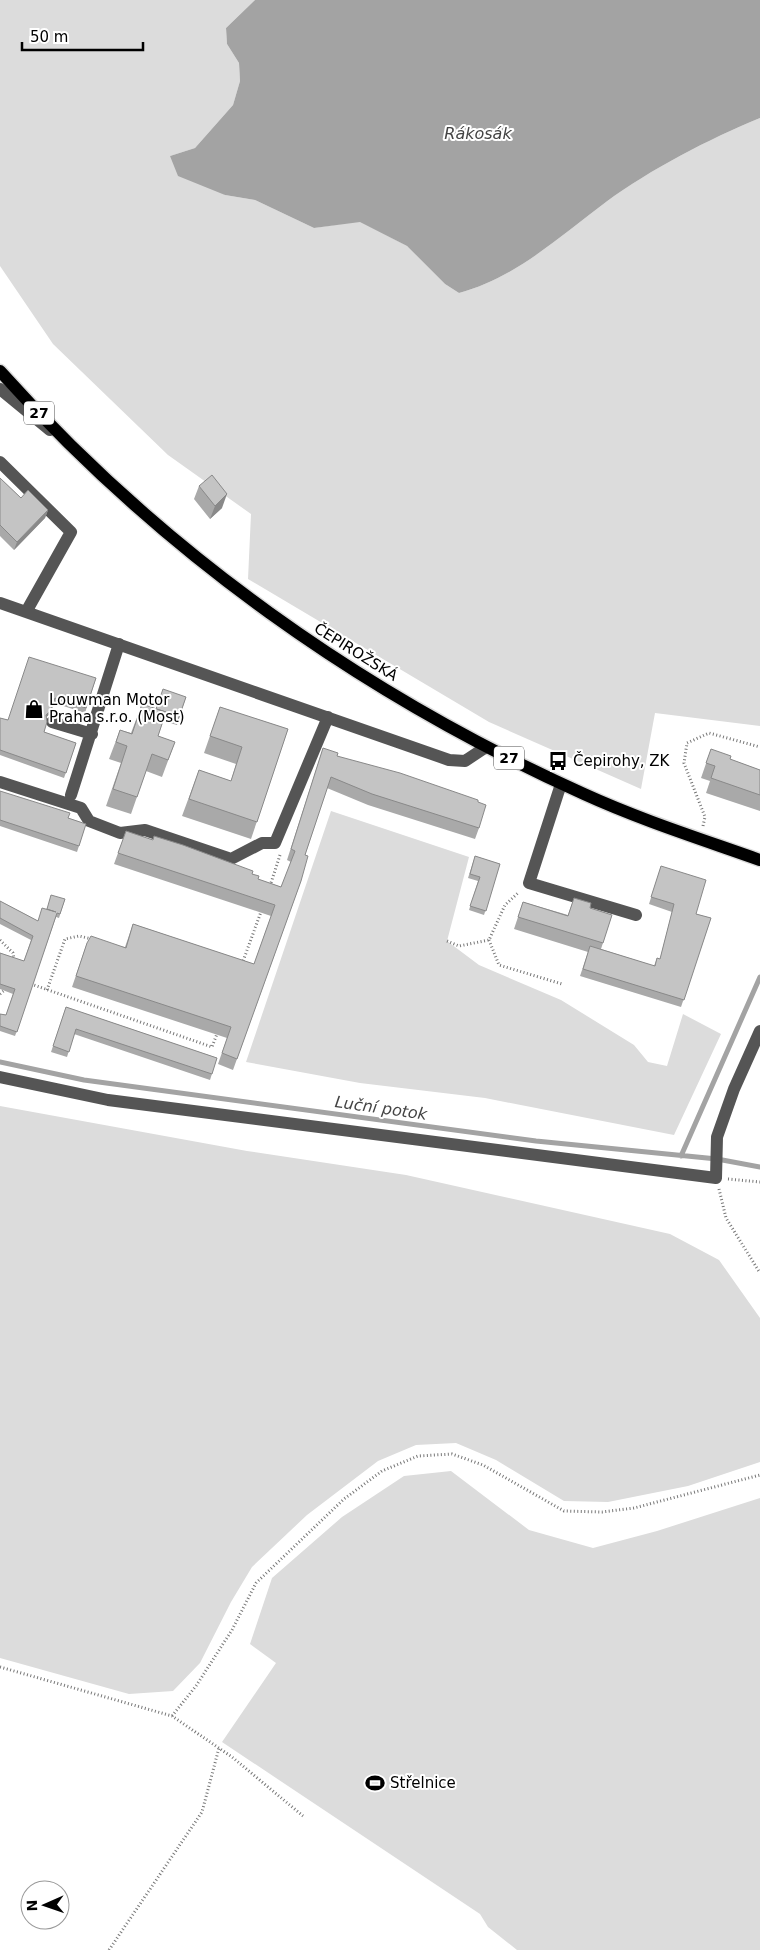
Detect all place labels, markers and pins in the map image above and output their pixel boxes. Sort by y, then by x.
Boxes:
place label: Louwman Motor Praha s.r.o. (Most) [49,691,185,726]
shop icon: Louwman Motor Praha s.r.o. (Most) [23,698,45,720]
bus stop icon: Čepirohy, ZK [547,750,569,772]
place label: Čepirohy, ZK [573,751,671,770]
sports icon: Střelnice [364,1772,386,1794]
place label: Střelnice [390,1774,456,1792]

